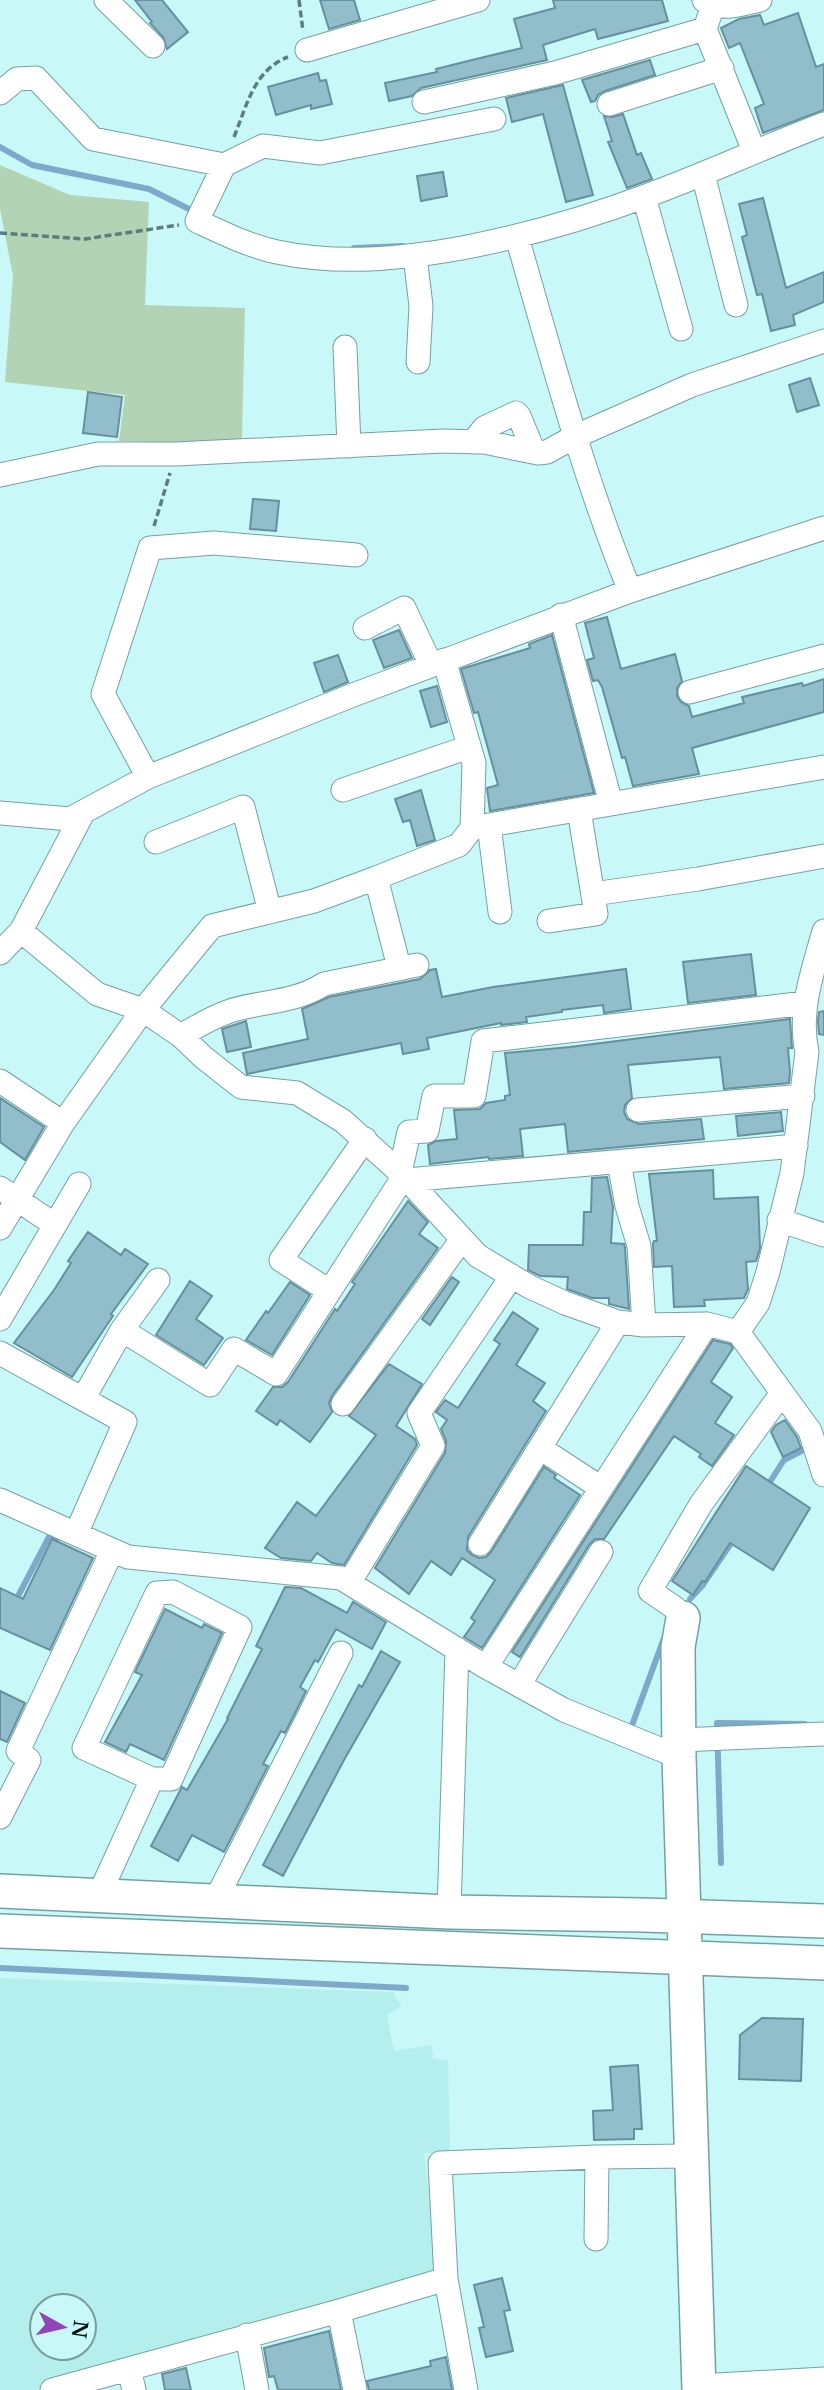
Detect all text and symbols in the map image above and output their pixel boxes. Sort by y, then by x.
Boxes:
north arrow [28,2292,98,2362]
text: N [67,2319,92,2340]

